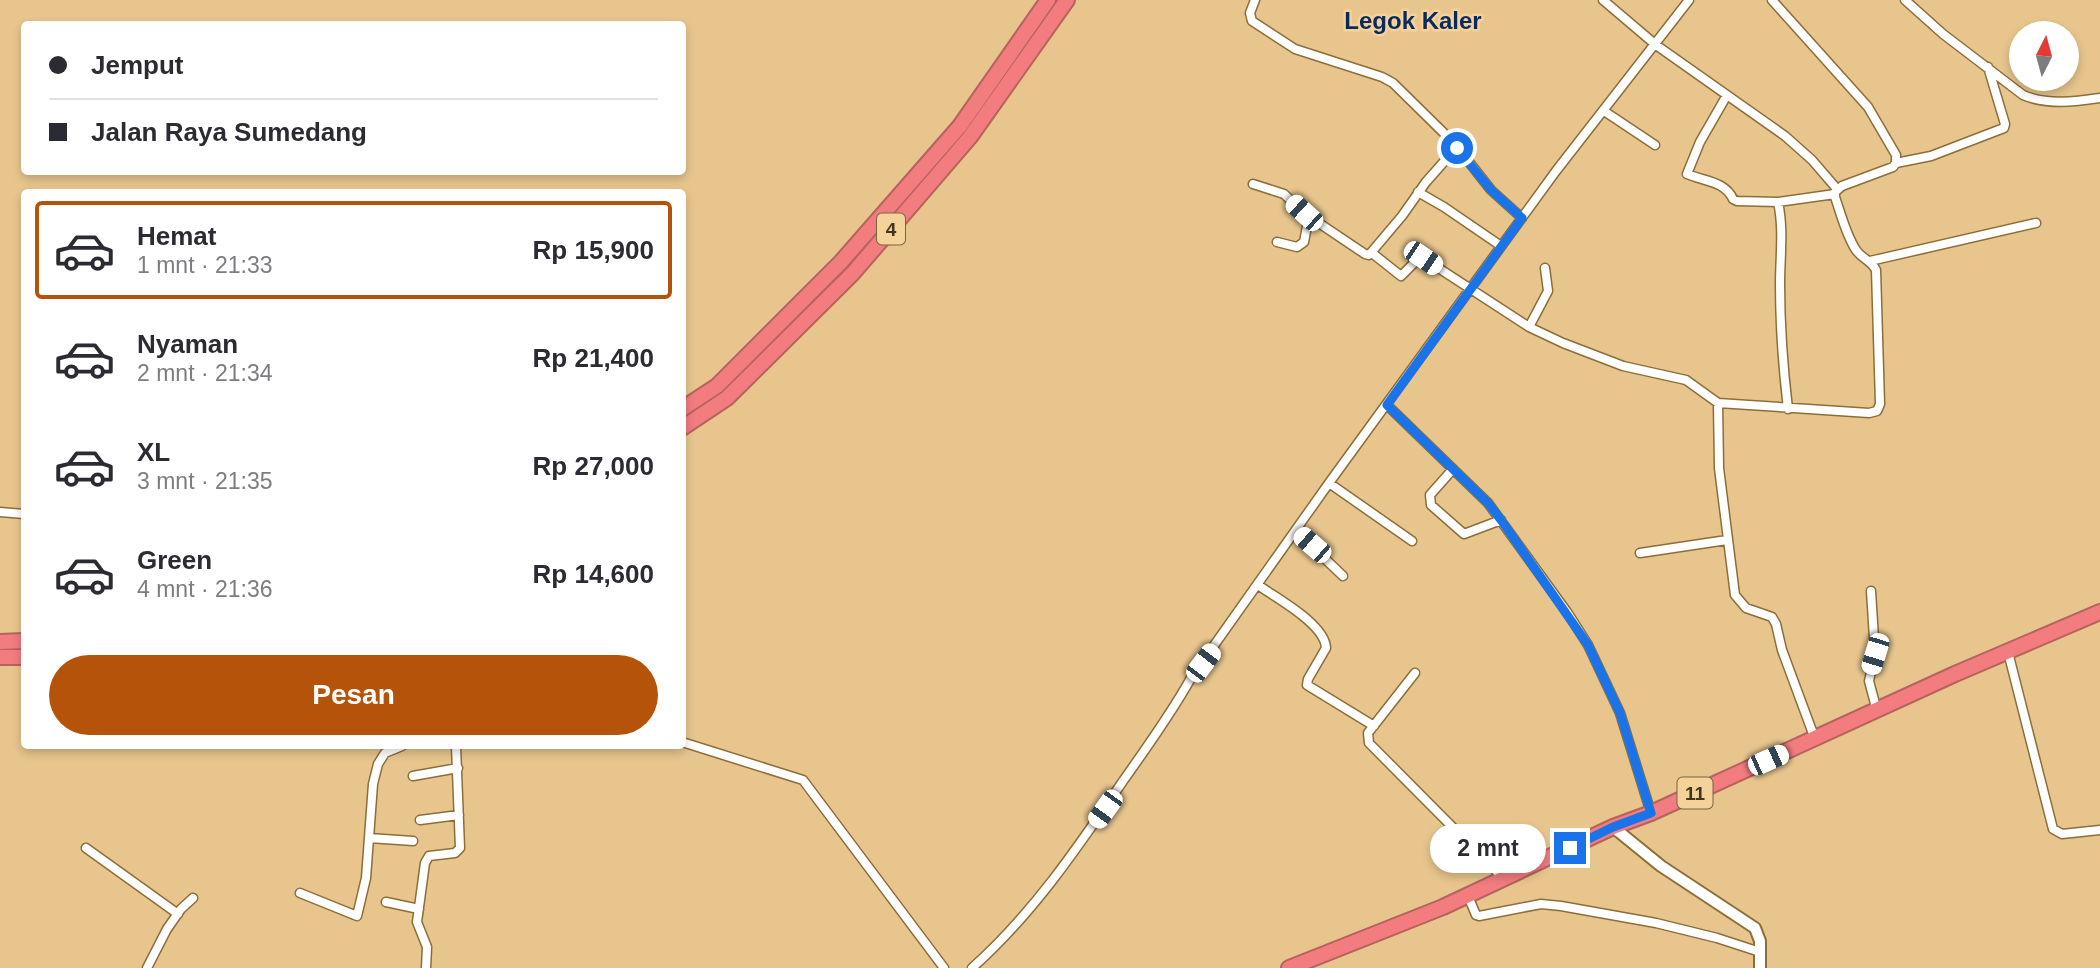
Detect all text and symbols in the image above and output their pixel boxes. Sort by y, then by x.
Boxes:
district label: Legok Kaler [1344,7,1482,34]
north arrow [2009,21,2079,91]
map controls [2009,21,2079,91]
text: Jemput [91,50,183,80]
text: Jalan Raya Sumedang [91,117,367,147]
route start [1441,132,1473,164]
car [1282,191,1327,235]
road number: 4 [877,214,905,244]
icon: car [53,219,116,282]
text: Hemat [137,221,216,251]
text: Rp 15,900 [533,235,654,265]
car [1400,238,1447,278]
text: 1 mnt · 21:33 [137,252,273,278]
icon: car [53,327,116,390]
text: Nyaman [137,329,238,359]
text: Rp 21,400 [533,343,654,373]
text: 2 mnt · 21:34 [137,360,273,386]
icon: car [53,435,116,498]
text: XL [137,437,170,467]
text: Rp 27,000 [533,451,654,481]
text: 3 mnt · 21:35 [137,468,273,494]
car [1290,523,1335,567]
icon: car [53,543,116,606]
text: Green [137,545,212,575]
text: Rp 14,600 [533,559,654,589]
text: 4 mnt · 21:36 [137,576,273,602]
car [1859,631,1892,677]
car [1182,640,1225,686]
button: Pesan [49,655,658,735]
car [1745,742,1792,778]
road number: 11 [1678,778,1712,808]
car [1085,786,1126,832]
callout: 2 mnt [1430,824,1546,872]
route end [1554,832,1586,864]
text: 2 mnt [1457,835,1519,861]

